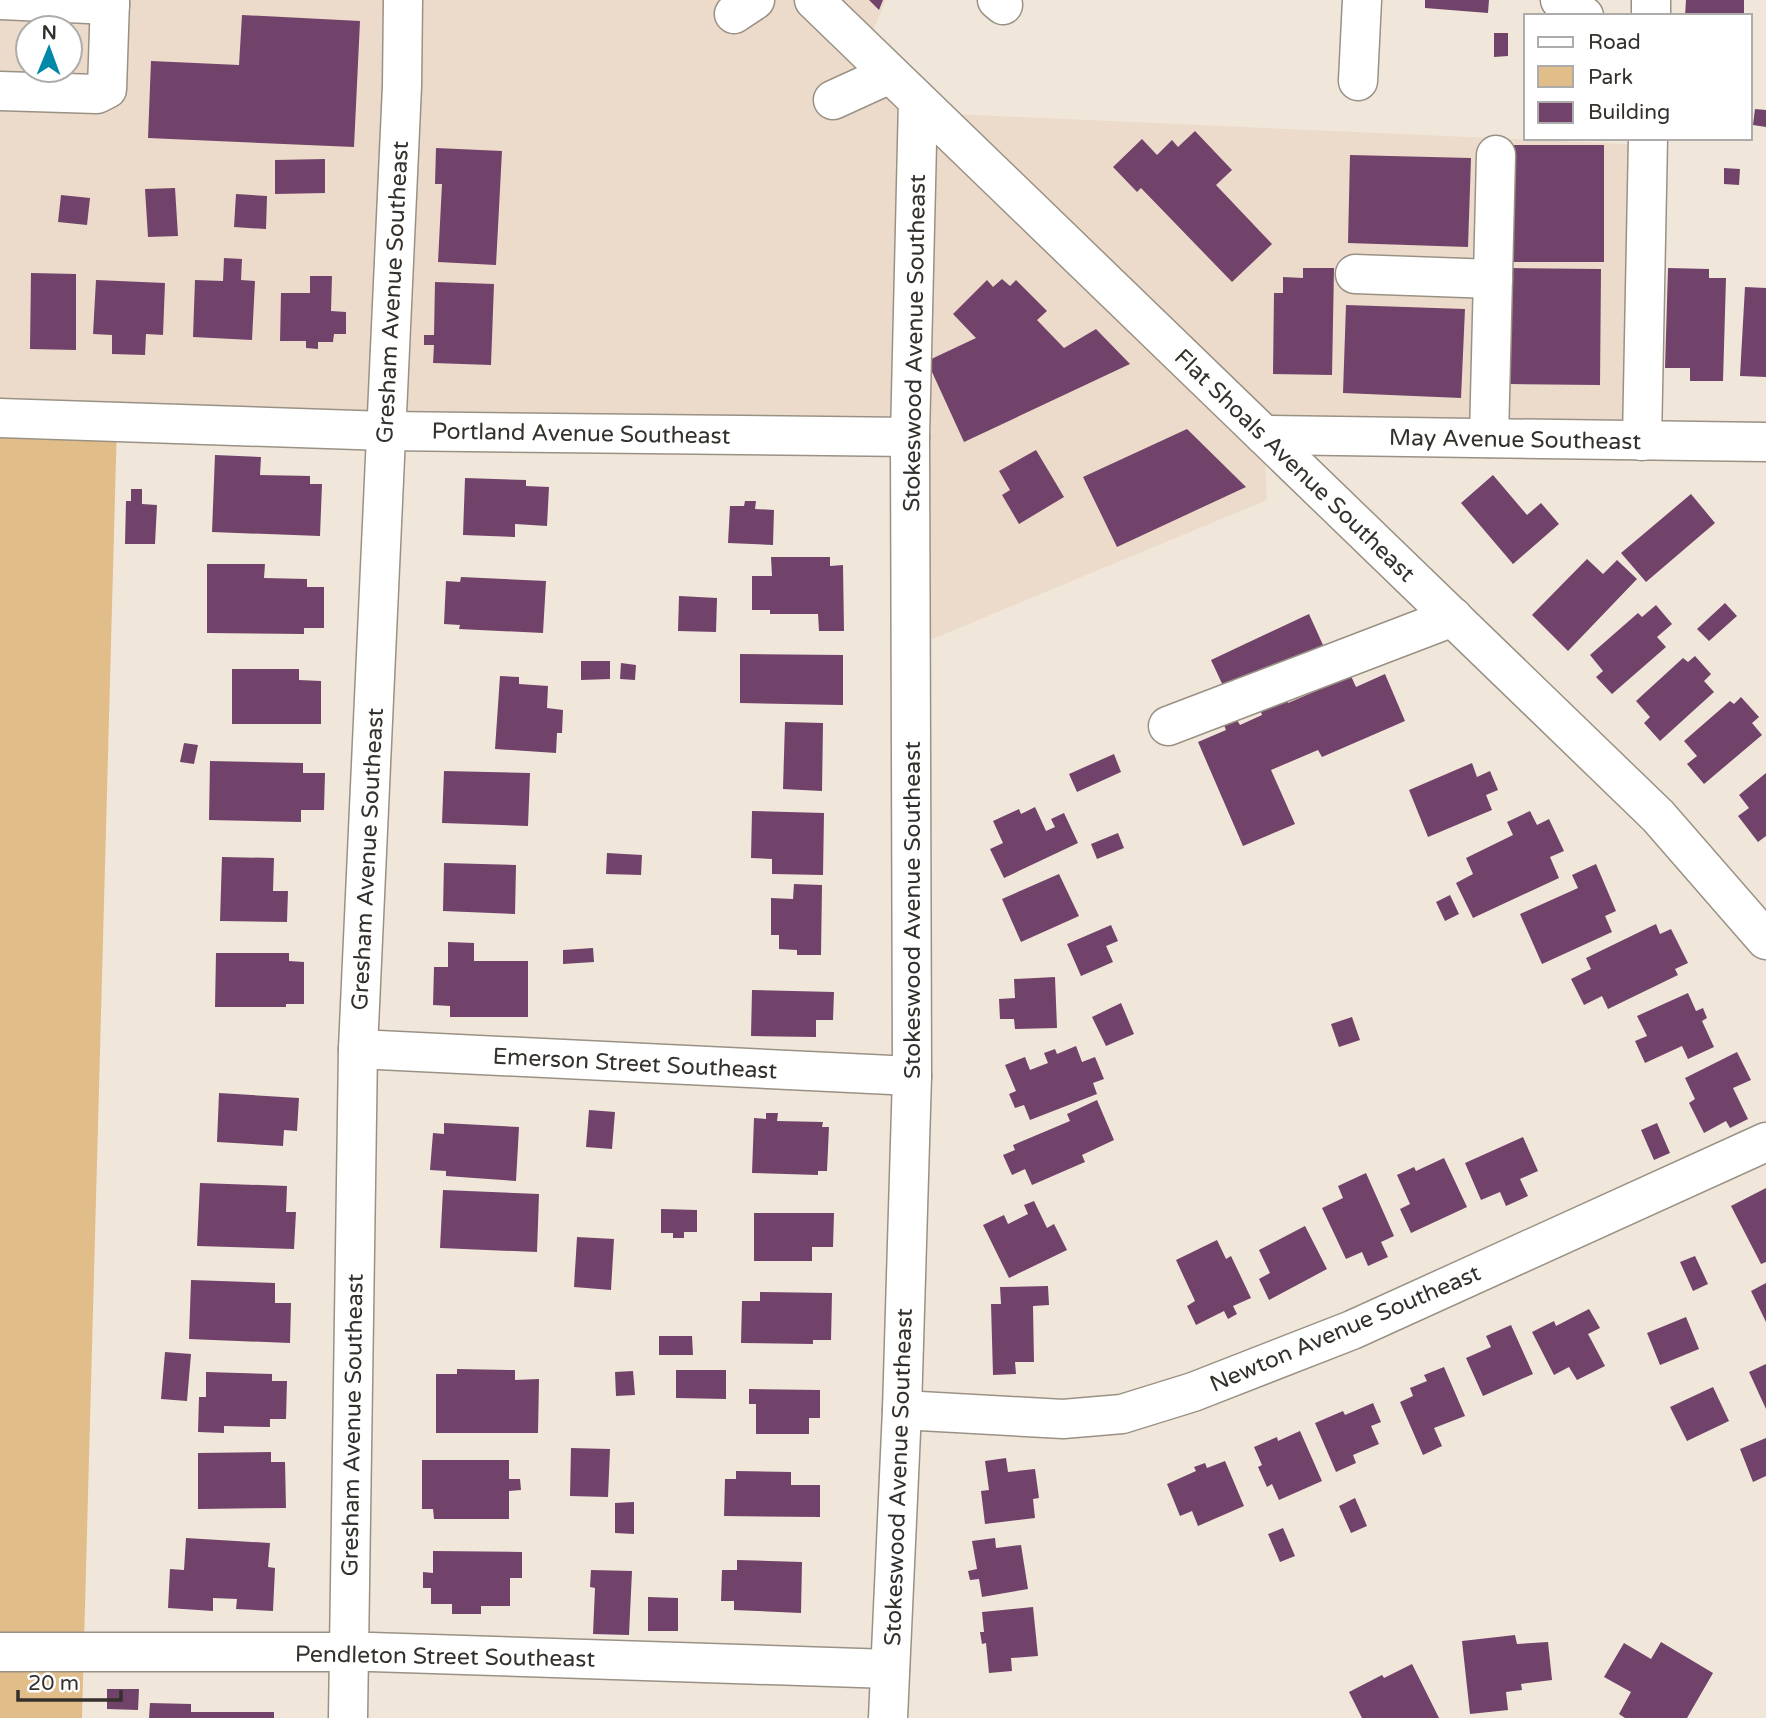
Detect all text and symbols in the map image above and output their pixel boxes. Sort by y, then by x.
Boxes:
north arrow [14,14,84,84]
legend [1524,14,1752,140]
text: N [41,22,57,44]
text: Road [1588,30,1641,55]
text: Park [1588,65,1633,90]
text: Building [1588,100,1670,125]
street label: Gresham Avenue Southeast [371,140,415,444]
street label: Stokeswood Avenue Southeast [898,174,932,512]
street label: Flat Shoals Avenue Southeast [1168,343,1421,588]
street label: Portland Avenue Southeast [431,417,731,451]
street label: May Avenue Southeast [1389,424,1642,456]
street label: Gresham Avenue Southeast [346,707,390,1011]
street label: Stokeswood Avenue Southeast [899,741,927,1079]
street label: Emerson Street Southeast [492,1043,778,1085]
street label: Newton Avenue Southeast [1206,1259,1485,1399]
street label: Gresham Avenue Southeast [336,1273,370,1577]
street label: Stokeswood Avenue Southeast [879,1307,919,1646]
street label: Pendleton Street Southeast [295,1640,596,1674]
scale bar [18,1658,121,1702]
text: 20 m [28,1671,79,1696]

